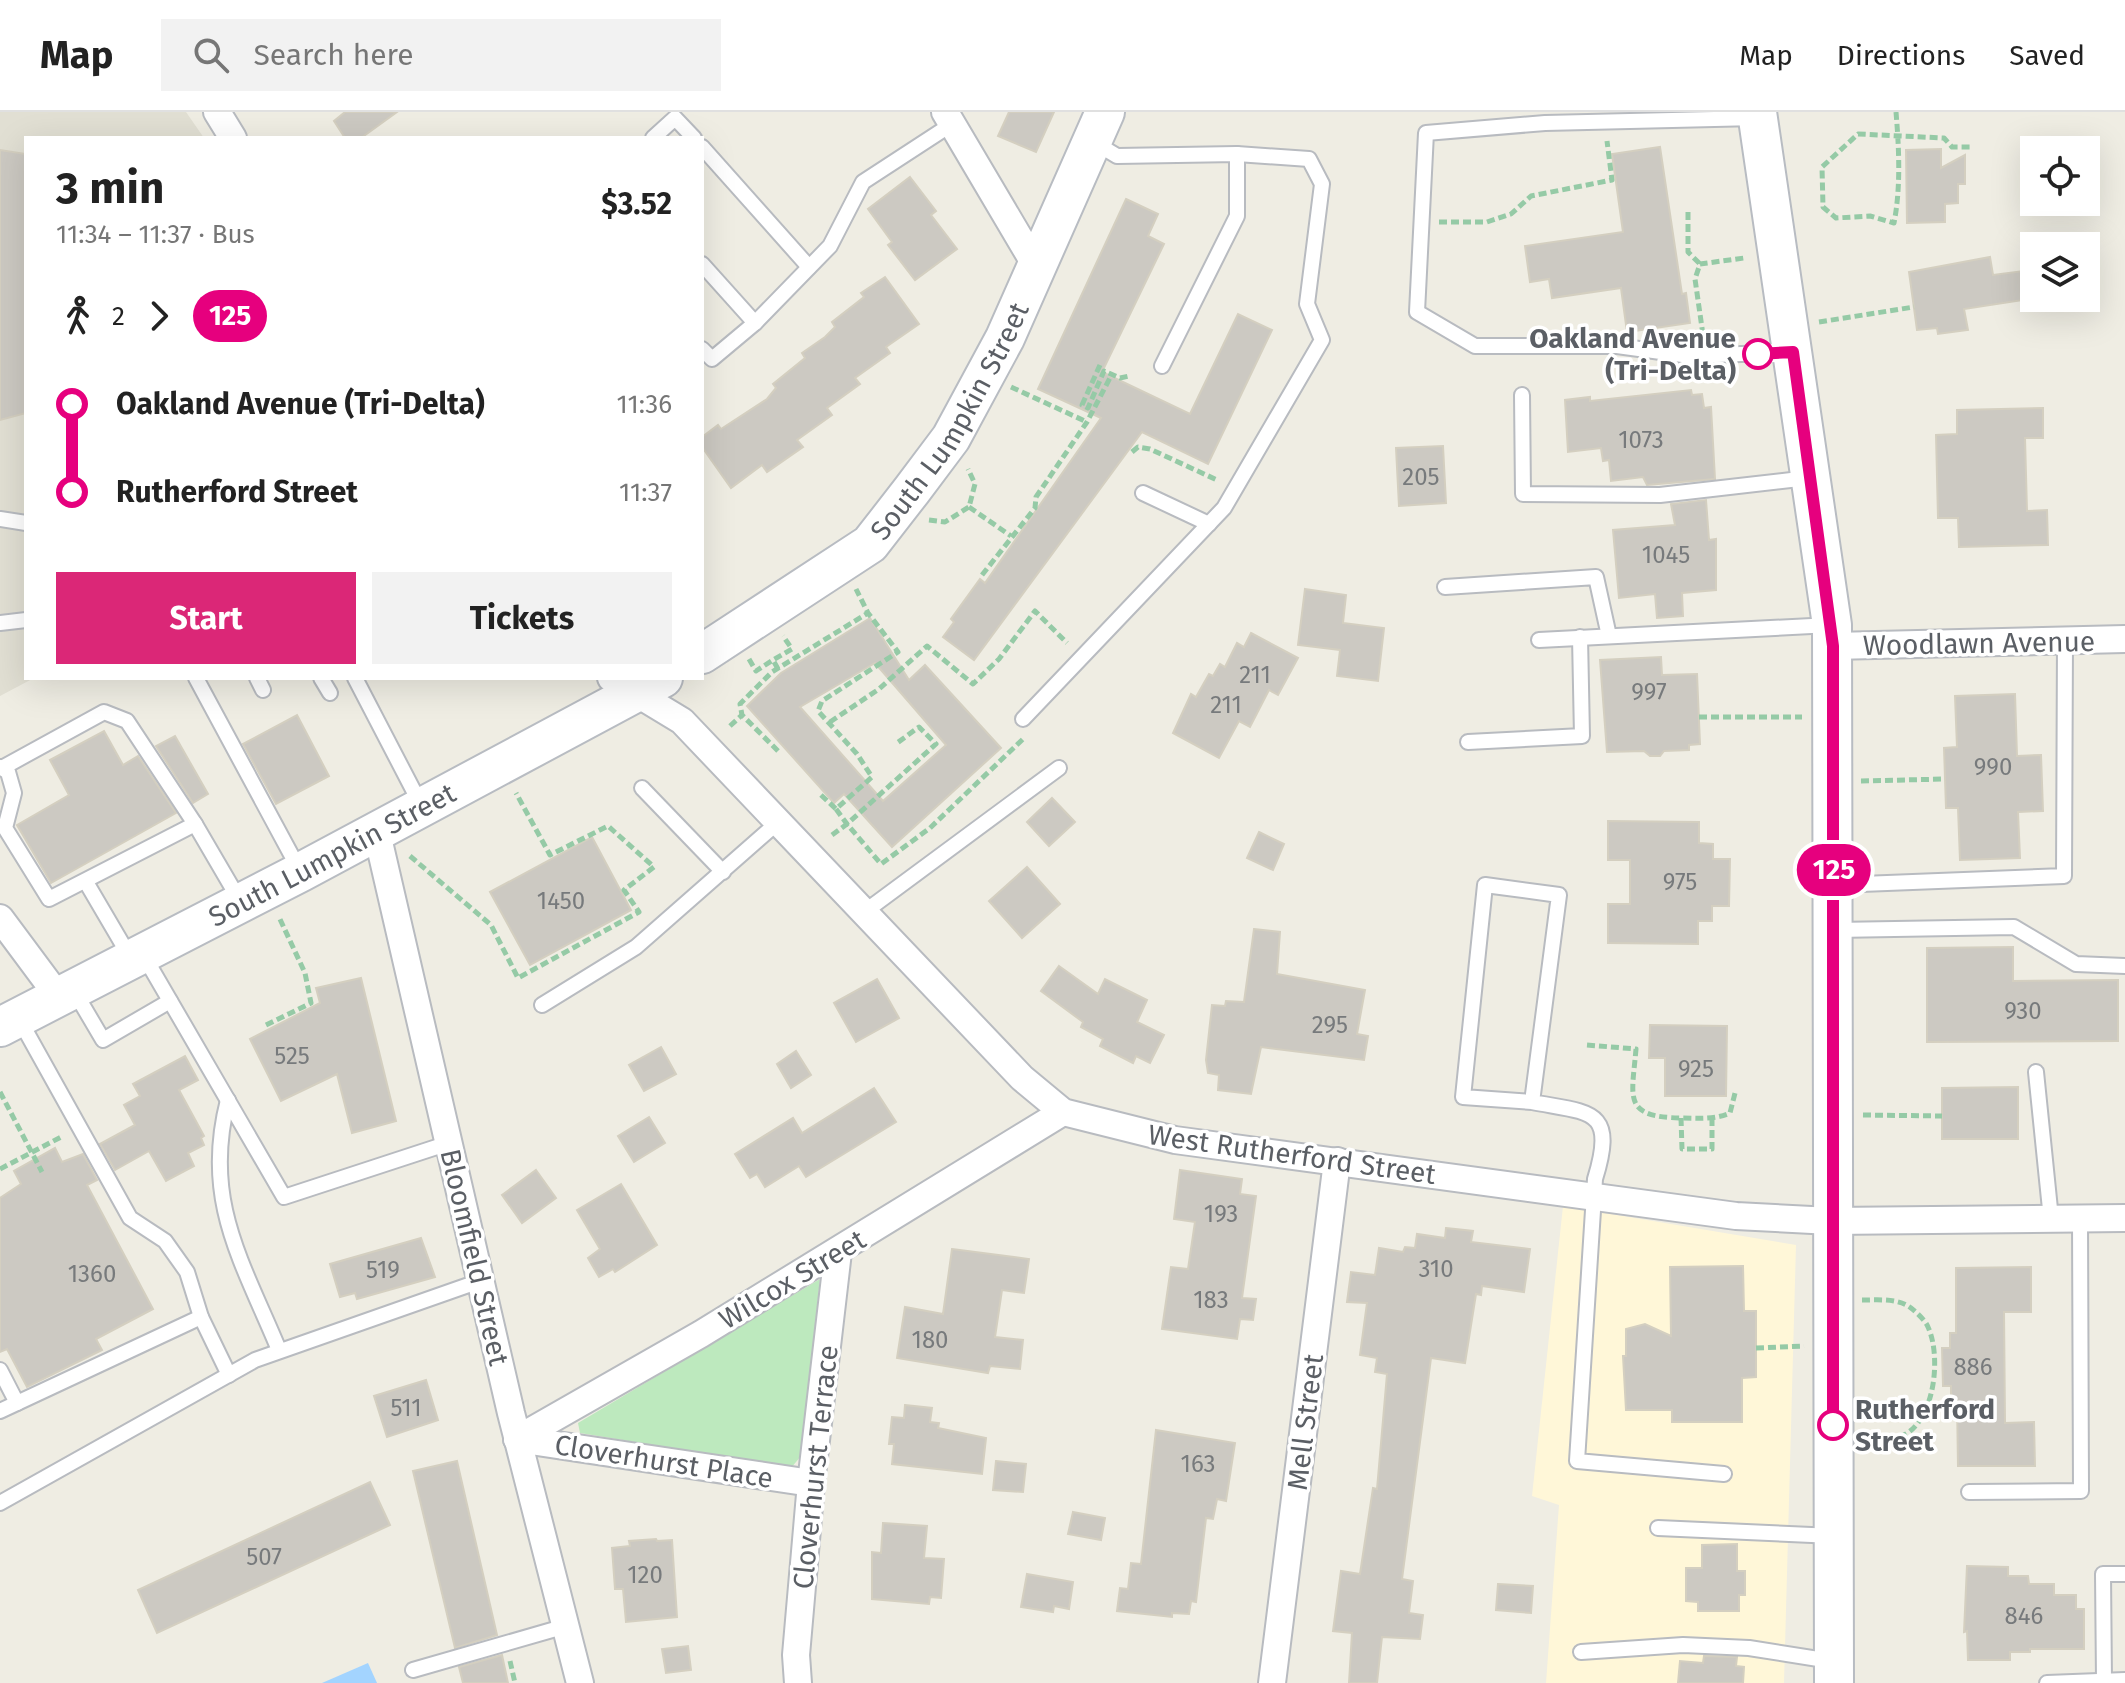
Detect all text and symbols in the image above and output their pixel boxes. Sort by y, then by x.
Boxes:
search box [161,19,721,91]
text: Map [40,32,113,78]
icon: search [189,33,233,77]
text: Search here [253,37,414,73]
text: Map [1739,39,1793,72]
text: Directions [1837,39,1965,72]
text: Saved [2009,39,2085,72]
map controls [2020,136,2100,312]
button: locate [2020,136,2100,216]
text: 3 min [56,162,164,215]
text: $3.52 [601,186,672,222]
text: 11:34 – 11:37 · Bus [56,219,255,250]
button: layers [2020,232,2100,312]
icon: walk [56,294,100,338]
icon: forward [137,294,181,338]
street label: South Lumpkin Street [863,297,1036,547]
text: 125 [209,299,251,332]
text: 2 [112,301,125,332]
place label: Oakland Avenue (Tri-Delta) [1529,322,1736,387]
marker: Oakland Avenue (Tri-Delta) [1743,339,1773,369]
text: Oakland Avenue (Tri-Delta) [116,386,485,422]
text: 11:36 [617,389,672,420]
house number: 1073 [1618,426,1664,454]
house number: 205 [1402,463,1440,491]
text: Rutherford Street [116,474,358,510]
text: 11:37 [619,477,672,508]
house number: 1045 [1642,541,1690,569]
button: Start [56,572,356,664]
button: Tickets [372,572,672,664]
street label: Woodlawn Avenue [1863,625,2095,662]
house number: 211 [1239,661,1271,689]
house number: 997 [1631,678,1667,706]
house number: 211 [1210,691,1242,719]
house number: 990 [1974,753,2012,781]
street label: South Lumpkin Street [203,776,462,934]
line badge: 125 [1788,844,1880,896]
text: 125 [1813,853,1855,886]
house number: 975 [1663,868,1697,896]
house number: 1450 [537,887,585,915]
house number: 930 [2004,997,2042,1025]
house number: 295 [1312,1011,1348,1039]
house number: 525 [274,1042,310,1070]
house number: 925 [1678,1055,1714,1083]
street label: West Rutherford Street [1146,1118,1439,1191]
street label: Bloomfield Street [434,1146,516,1370]
house number: 193 [1204,1200,1238,1228]
street label: Wilcox Street [713,1222,872,1336]
house number: 310 [1418,1255,1454,1283]
house number: 519 [366,1256,400,1284]
house number: 1360 [68,1260,116,1288]
house number: 183 [1193,1286,1229,1314]
house number: 180 [911,1326,949,1354]
street label: Cloverhurst Terrace [786,1343,845,1591]
street label: Mell Street [1281,1351,1330,1492]
house number: 886 [1953,1353,1993,1381]
place label: Rutherford Street [1855,1393,1995,1458]
house number: 511 [390,1394,422,1422]
marker: Rutherford Street [1818,1410,1848,1440]
street label: Cloverhurst Place [552,1428,775,1495]
house number: 163 [1181,1450,1215,1478]
house number: 507 [246,1543,282,1571]
house number: 120 [627,1561,663,1589]
house number: 846 [2005,1602,2043,1630]

